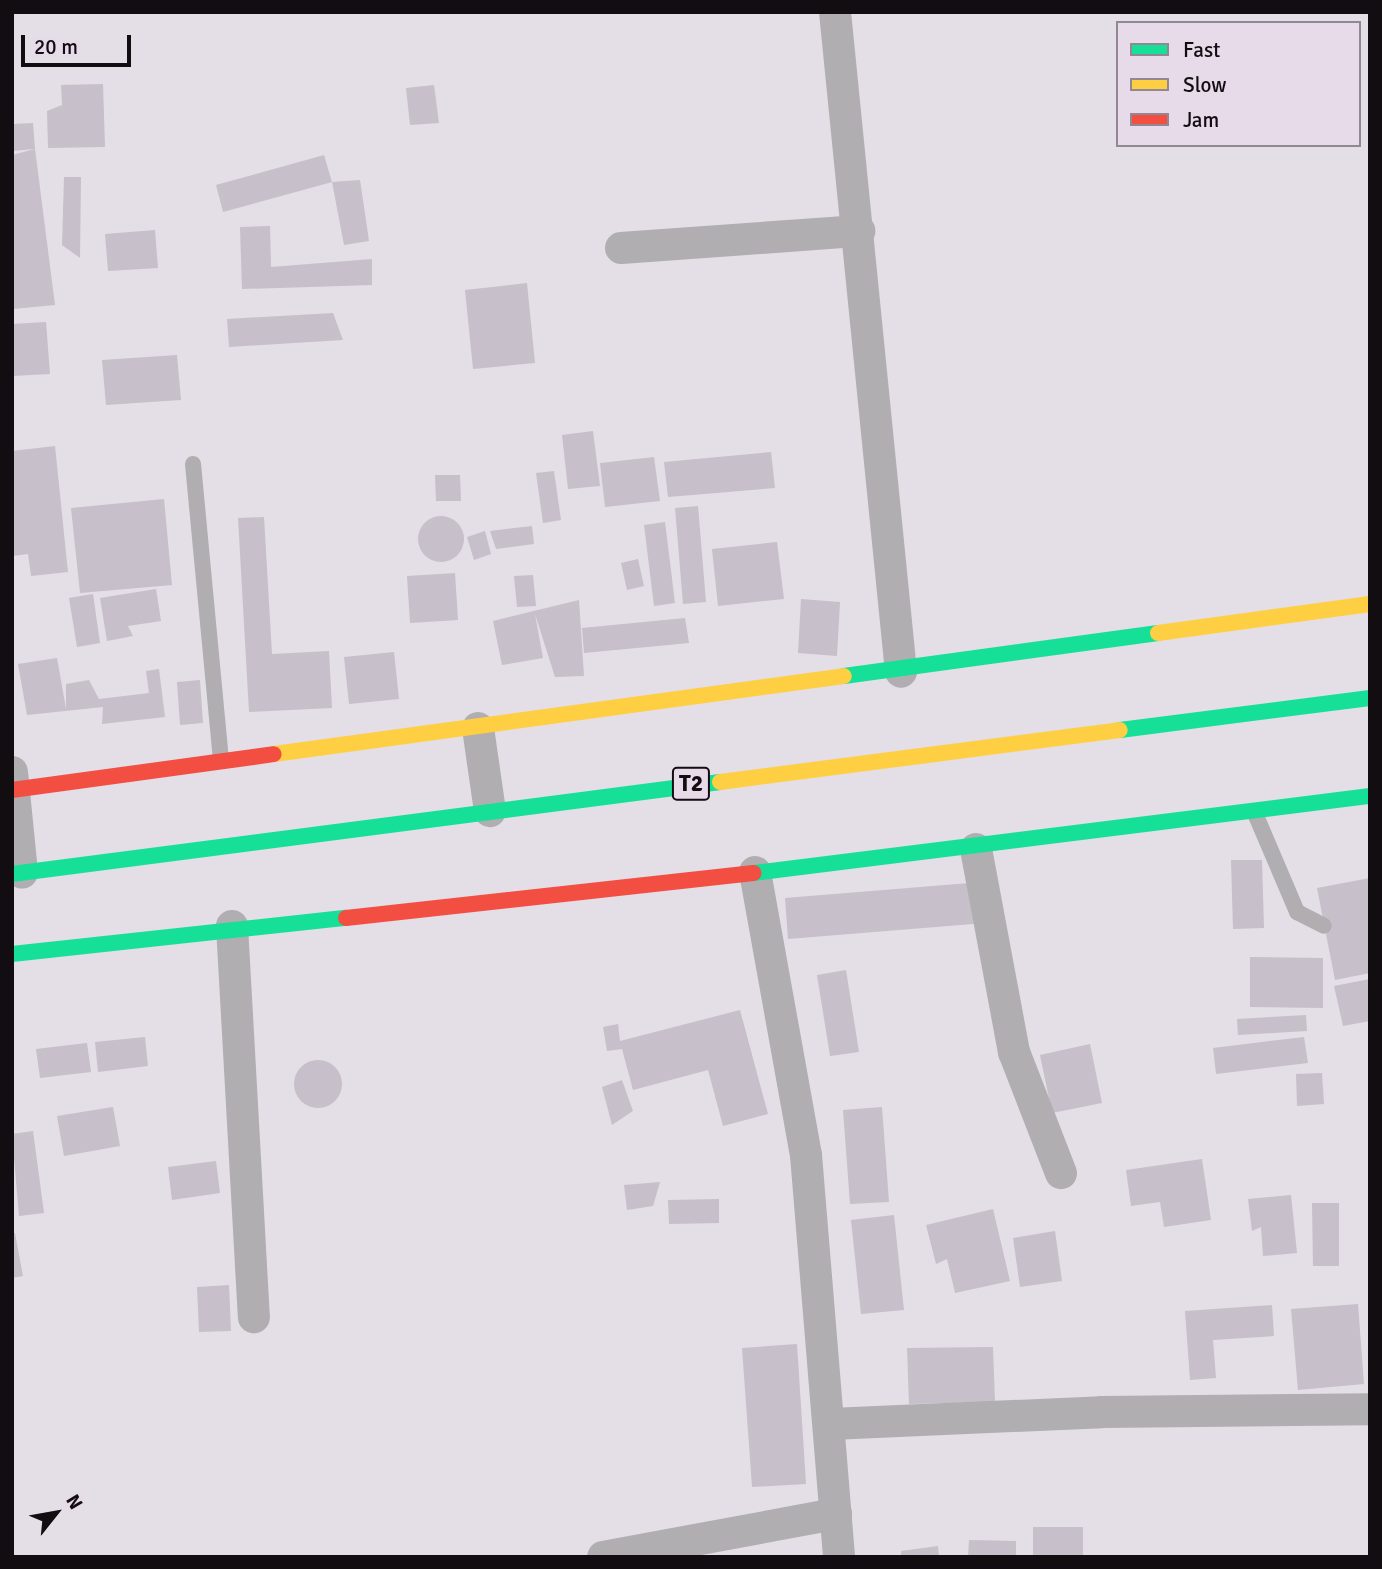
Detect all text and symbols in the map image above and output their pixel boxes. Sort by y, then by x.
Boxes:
scale bar [24,21,135,65]
legend [1116,21,1361,147]
text: 20 m [34,34,78,60]
text: Fast [1183,37,1220,63]
text: Slow [1183,72,1227,98]
text: Jam [1183,107,1219,133]
road number: T2 [672,764,710,804]
north arrow [21,1478,91,1548]
text: N [60,1490,88,1514]

